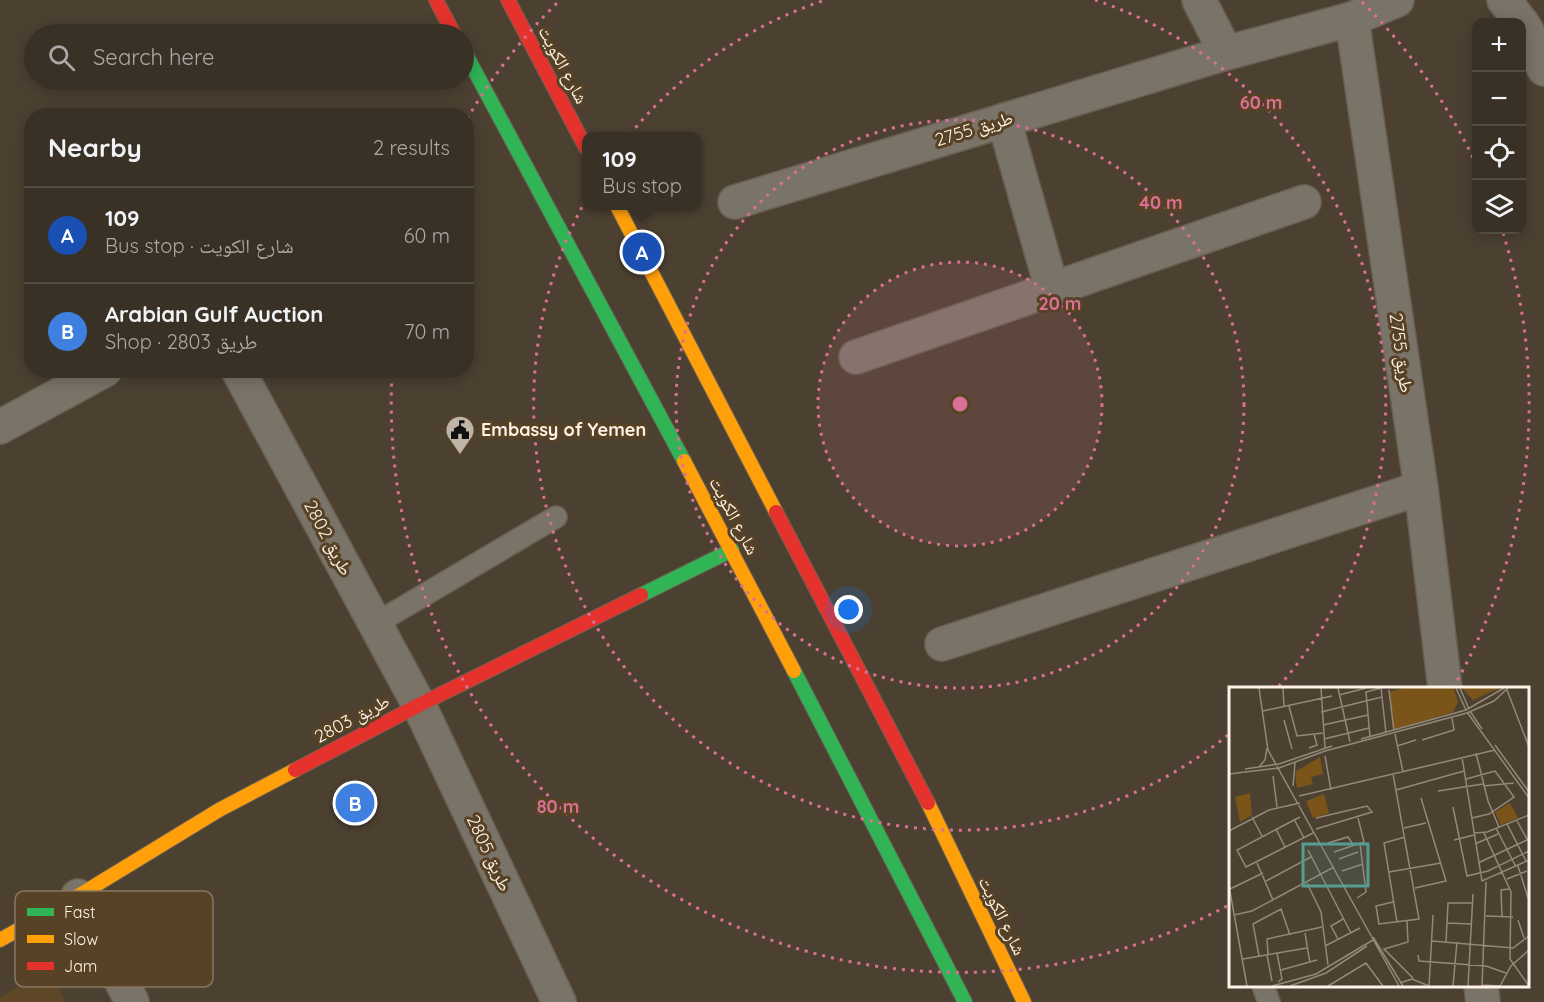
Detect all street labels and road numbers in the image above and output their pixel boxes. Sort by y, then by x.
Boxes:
street label: شارع الكويت [533,22,594,108]
street label: طريق 2755 [932,106,1016,151]
street label: طريق 2755 [1385,312,1418,394]
street label: شارع الكويت [704,473,765,559]
street label: طريق 2802 [299,496,358,579]
street label: طريق 2803 [310,689,393,748]
street label: طريق 2805 [462,811,517,895]
street label: شارع الكويت [974,873,1031,959]

